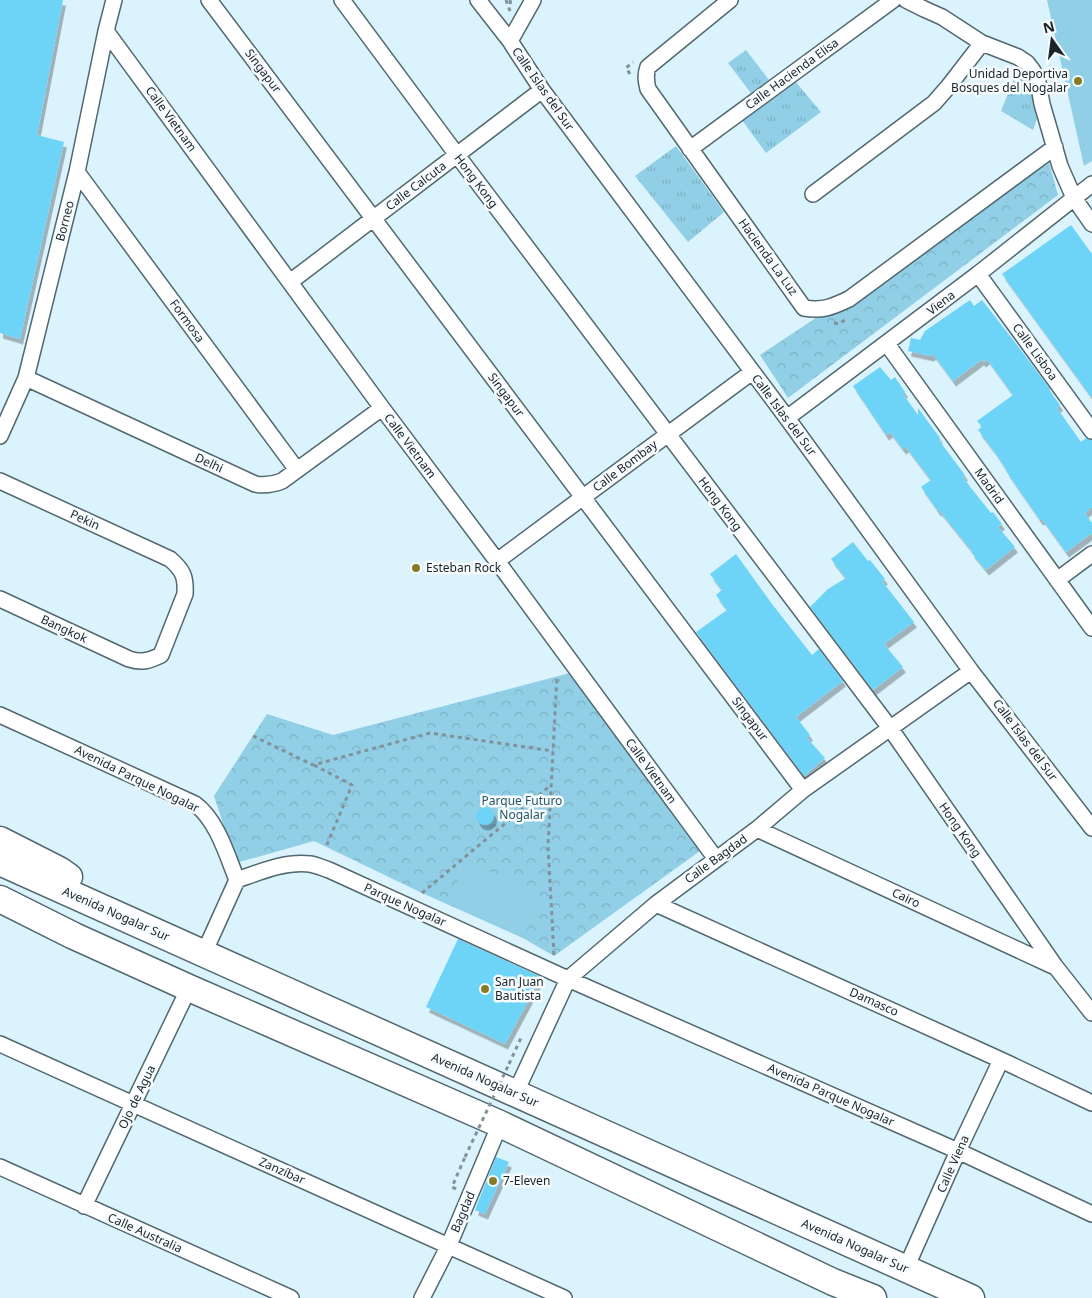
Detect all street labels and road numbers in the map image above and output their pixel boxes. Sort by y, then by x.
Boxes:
street label: Calle Hacienda Elisa [742,34,842,113]
street label: Calle Islas del Sur [508,44,579,134]
street label: Singapur [241,45,286,96]
street label: Calle Vietnam [142,82,201,155]
street label: Hong Kong [450,150,502,211]
street label: Calle Calcuta [382,157,450,214]
street label: Borneo [51,199,78,243]
street label: Hacienda La Luz [735,215,802,299]
street label: Viena [923,286,958,319]
street label: Formosa [166,296,209,346]
street label: Calle Lisboa [1009,320,1062,384]
street label: Singapur [484,369,529,420]
street label: Calle Islas del Sur [748,370,821,459]
street label: Calle Vietnam [380,410,440,482]
street label: Calle Bombay [589,435,661,496]
street label: Delhi [192,449,226,476]
street label: Madrid [971,464,1008,507]
street label: Hong Kong [694,473,746,534]
street label: Pekin [68,505,103,534]
street label: Bangkok [38,610,91,647]
street label: Singapur [728,693,773,744]
street label: Calle Islas del Sur [989,695,1062,784]
street label: Calle Vietnam [622,734,681,807]
street label: Avenida Parque Nogalar [72,741,203,816]
street label: Hong Kong [935,799,986,861]
street label: Calle Bagdad [681,830,751,887]
street label: Parque Nogalar [361,879,449,930]
street label: Avenida Nogalar Sur [60,882,173,945]
street label: Cairo [889,884,923,911]
street label: Damasco [847,983,902,1020]
street label: Avenida Nogalar Sur [429,1048,542,1111]
street label: Avenida Parque Nogalar [765,1059,897,1130]
street label: Ojo de Agua [114,1062,159,1132]
street label: Calle Viena [932,1132,973,1195]
street label: Zanzíbar [256,1153,308,1188]
street label: Bagdad [446,1189,479,1235]
street label: Calle Australia [105,1209,185,1257]
street label: Avenida Nogalar Sur [799,1214,912,1277]

